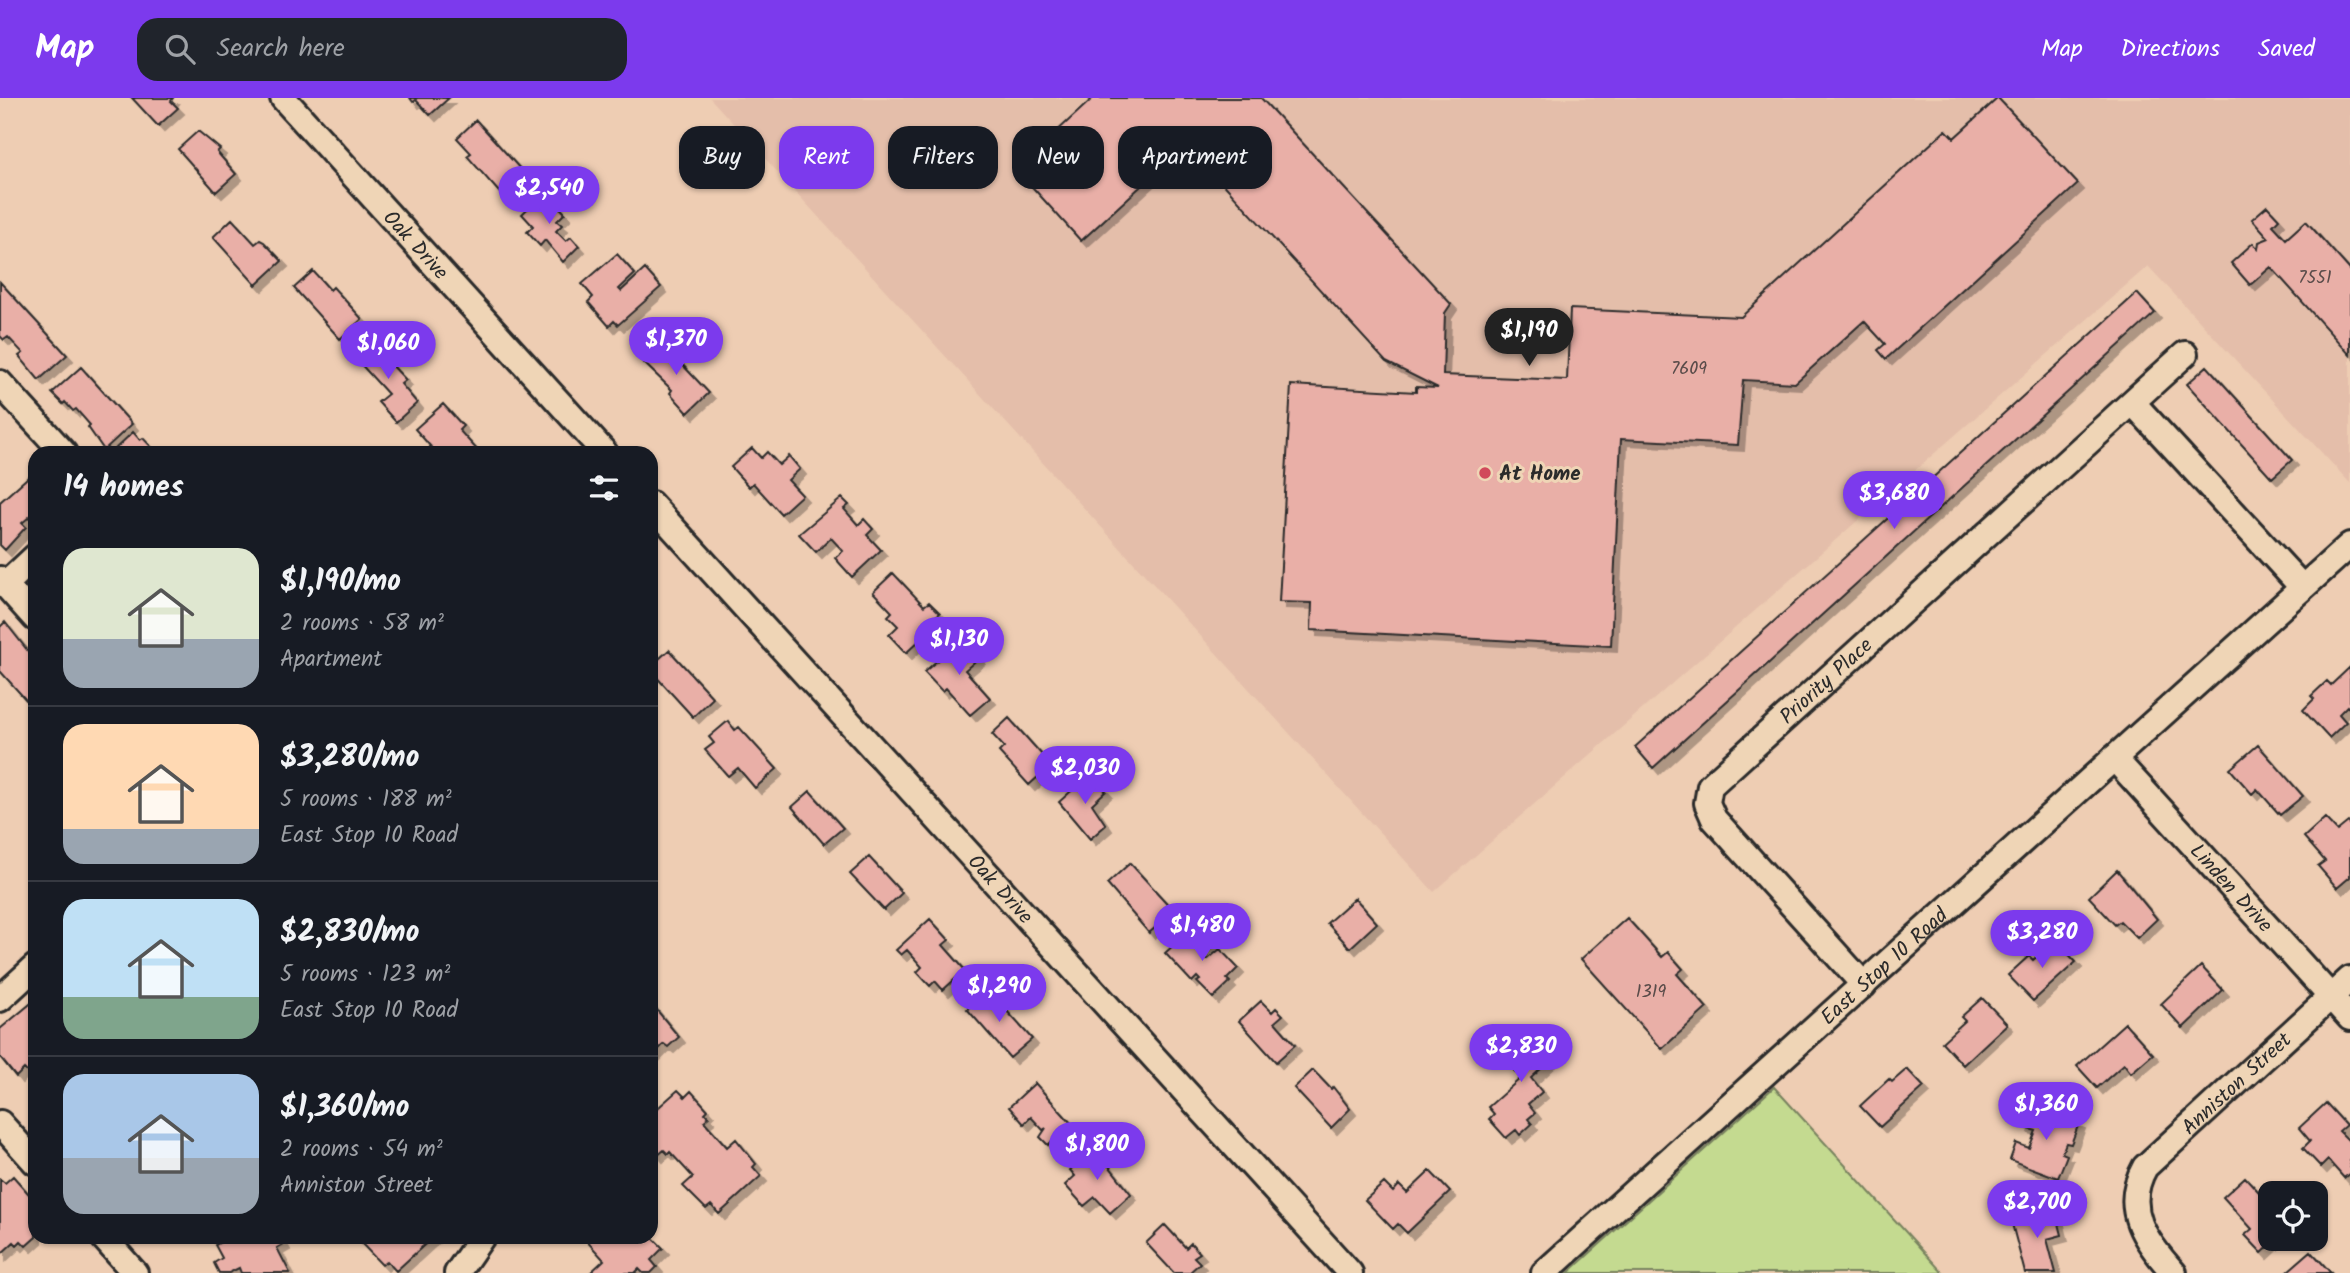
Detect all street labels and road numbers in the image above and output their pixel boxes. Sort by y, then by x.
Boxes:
street label: Oak Drive [374,203,456,289]
street label: Priority Place [1773,630,1881,733]
street label: Linden Drive [2181,836,2280,941]
street label: Oak Drive [959,847,1041,933]
street label: East Stop 10 Road [1813,900,1957,1034]
street label: Anniston Street [2175,1025,2300,1144]

